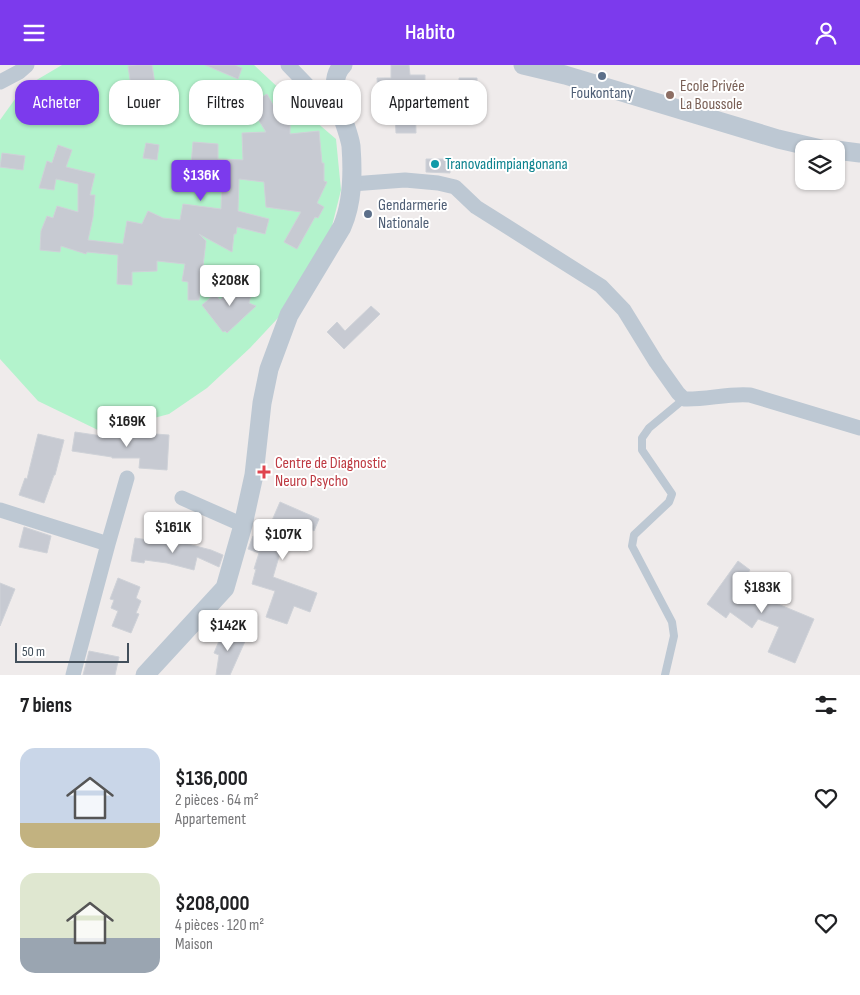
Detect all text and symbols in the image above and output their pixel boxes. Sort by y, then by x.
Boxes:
icon: menu [20,19,48,47]
text: Habito [405,19,455,46]
icon: person [812,19,840,47]
marker: Foukontany [596,70,608,82]
place label: Ecole Privée La Boussole [680,77,745,114]
chip: Acheter [15,80,99,125]
chip: Louer [109,80,179,125]
chip: Filtres [189,80,263,125]
chip: Nouveau [273,80,361,125]
chip: Appartement [371,80,487,125]
place label: Foukontany [571,84,633,103]
marker: Ecole Privée La Boussole [664,89,676,101]
map controls [795,140,845,190]
button: layers [795,140,845,190]
place label: Tranovadimpiangonana [445,155,568,174]
marker: Tranovadimpiangonana [429,158,441,170]
pin: $136K [166,159,236,202]
text: $136K [182,166,220,185]
place label: Gendarmerie Nationale [378,196,447,233]
marker: Gendarmerie Nationale [362,208,374,220]
pin: $208K [195,265,265,307]
text: $208K [211,271,249,290]
pin: $169K [92,405,162,448]
text: $169K [108,412,146,431]
place label: Centre de Diagnostic Neuro Psycho [275,454,387,491]
marker: Centre de Diagnostic Neuro Psycho [257,465,271,479]
pin: $161K [138,511,208,554]
text: $161K [155,518,191,537]
pin: $107K [248,519,318,561]
text: $107K [264,525,302,544]
pin: $183K [727,571,797,614]
text: $183K [743,578,781,597]
pin: $142K [193,609,263,652]
text: $142K [210,616,246,635]
scale bar [15,640,129,663]
text: 50 m [22,643,45,660]
icon: filters [812,691,840,719]
text: 7 biens [20,693,72,718]
text: $136,000 [175,766,248,791]
icon: home [60,768,120,828]
icon: heart [812,784,840,812]
text: 2 pièces · 64 m² [175,791,259,810]
text: Appartement [175,810,246,829]
text: $208,000 [175,891,250,916]
icon: home [60,893,120,953]
icon: heart [812,909,840,937]
text: 4 pièces · 120 m² [175,916,264,935]
text: Maison [175,935,213,954]

